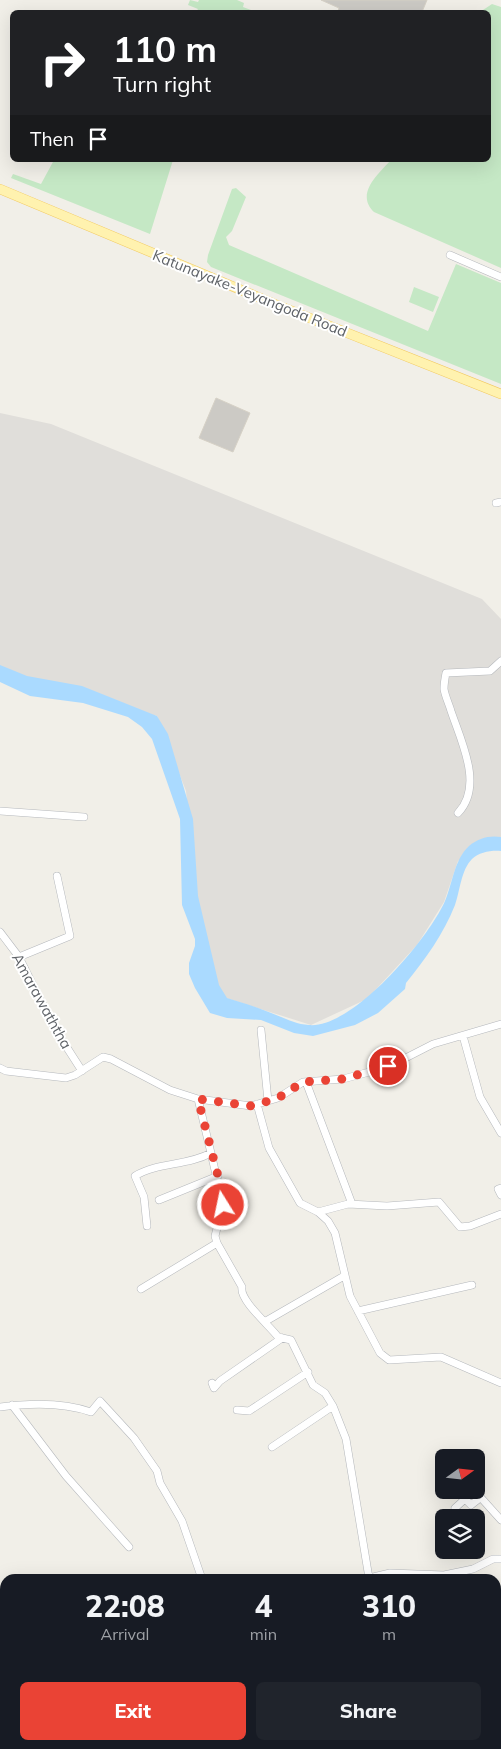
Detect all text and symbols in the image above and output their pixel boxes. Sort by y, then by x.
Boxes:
text: 110 m [113,27,217,71]
icon: right [30,30,95,95]
text: Turn right [113,70,211,98]
icon: arrive [84,125,112,153]
text: Then [30,127,74,151]
street label: Katunayake-Veyangoda Road [150,245,350,341]
street label: Amarawaththa [8,950,76,1052]
pin [367,1045,409,1087]
icon: arrive [374,1052,402,1080]
position arrow [196,1178,248,1230]
north arrow [435,1449,485,1499]
map controls [435,1449,485,1559]
button: layers [435,1509,485,1559]
text: 22:08 [85,1587,165,1625]
text: 4 [254,1587,272,1625]
text: 310 [362,1587,416,1625]
text: Arrival [100,1624,149,1644]
text: min [250,1624,277,1644]
text: m [382,1624,396,1644]
button: Exit [20,1682,246,1740]
button: Share [256,1682,481,1740]

